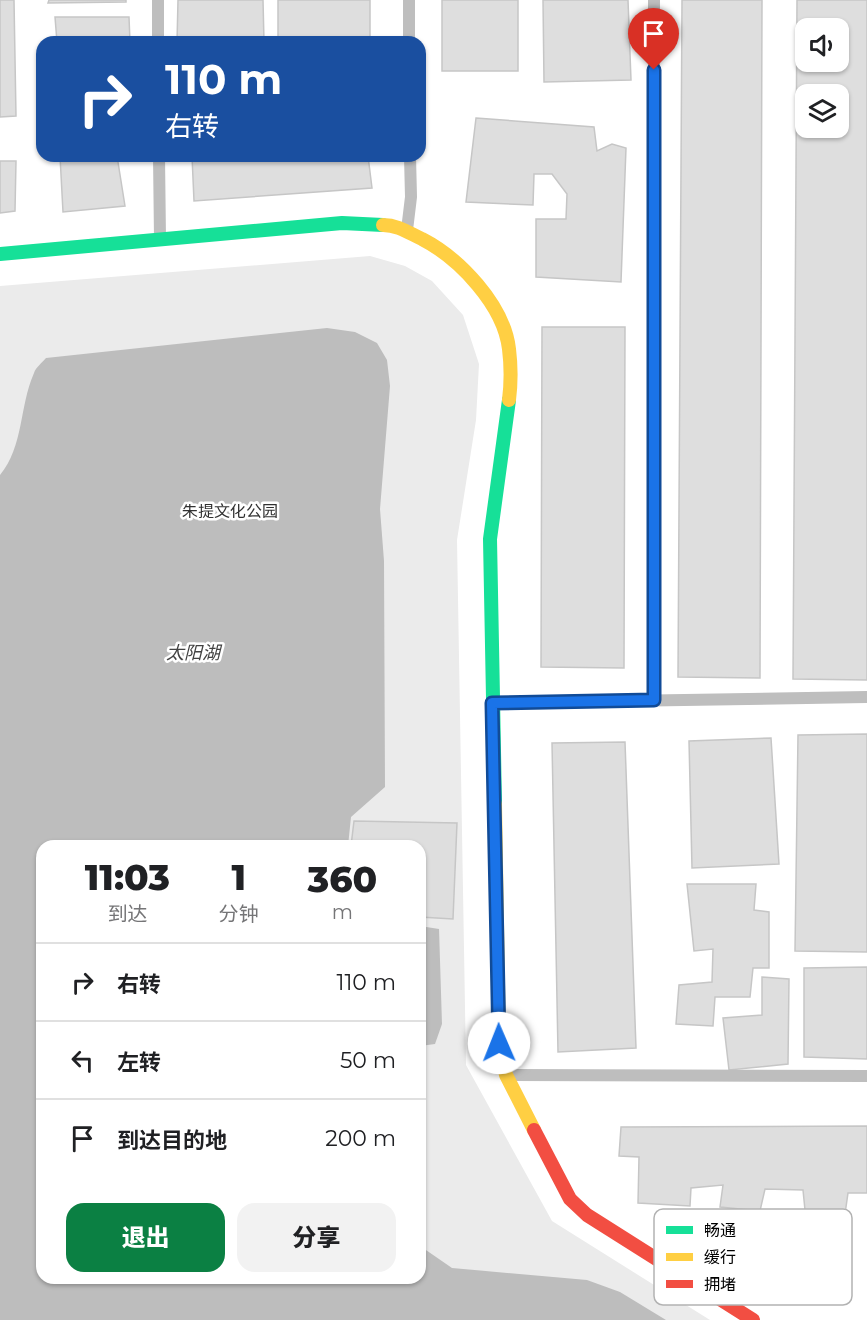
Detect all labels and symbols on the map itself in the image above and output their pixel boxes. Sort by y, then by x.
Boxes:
pin [628,8,679,70]
park label: 朱提文化公园 [182,502,278,521]
water label: 太阳湖 [166,642,223,664]
position arrow [467,1011,531,1075]
legend [654,1209,852,1305]
text: 畅通 [704,1221,736,1240]
text: 缓行 [704,1248,736,1267]
text: 拥堵 [704,1275,736,1294]

